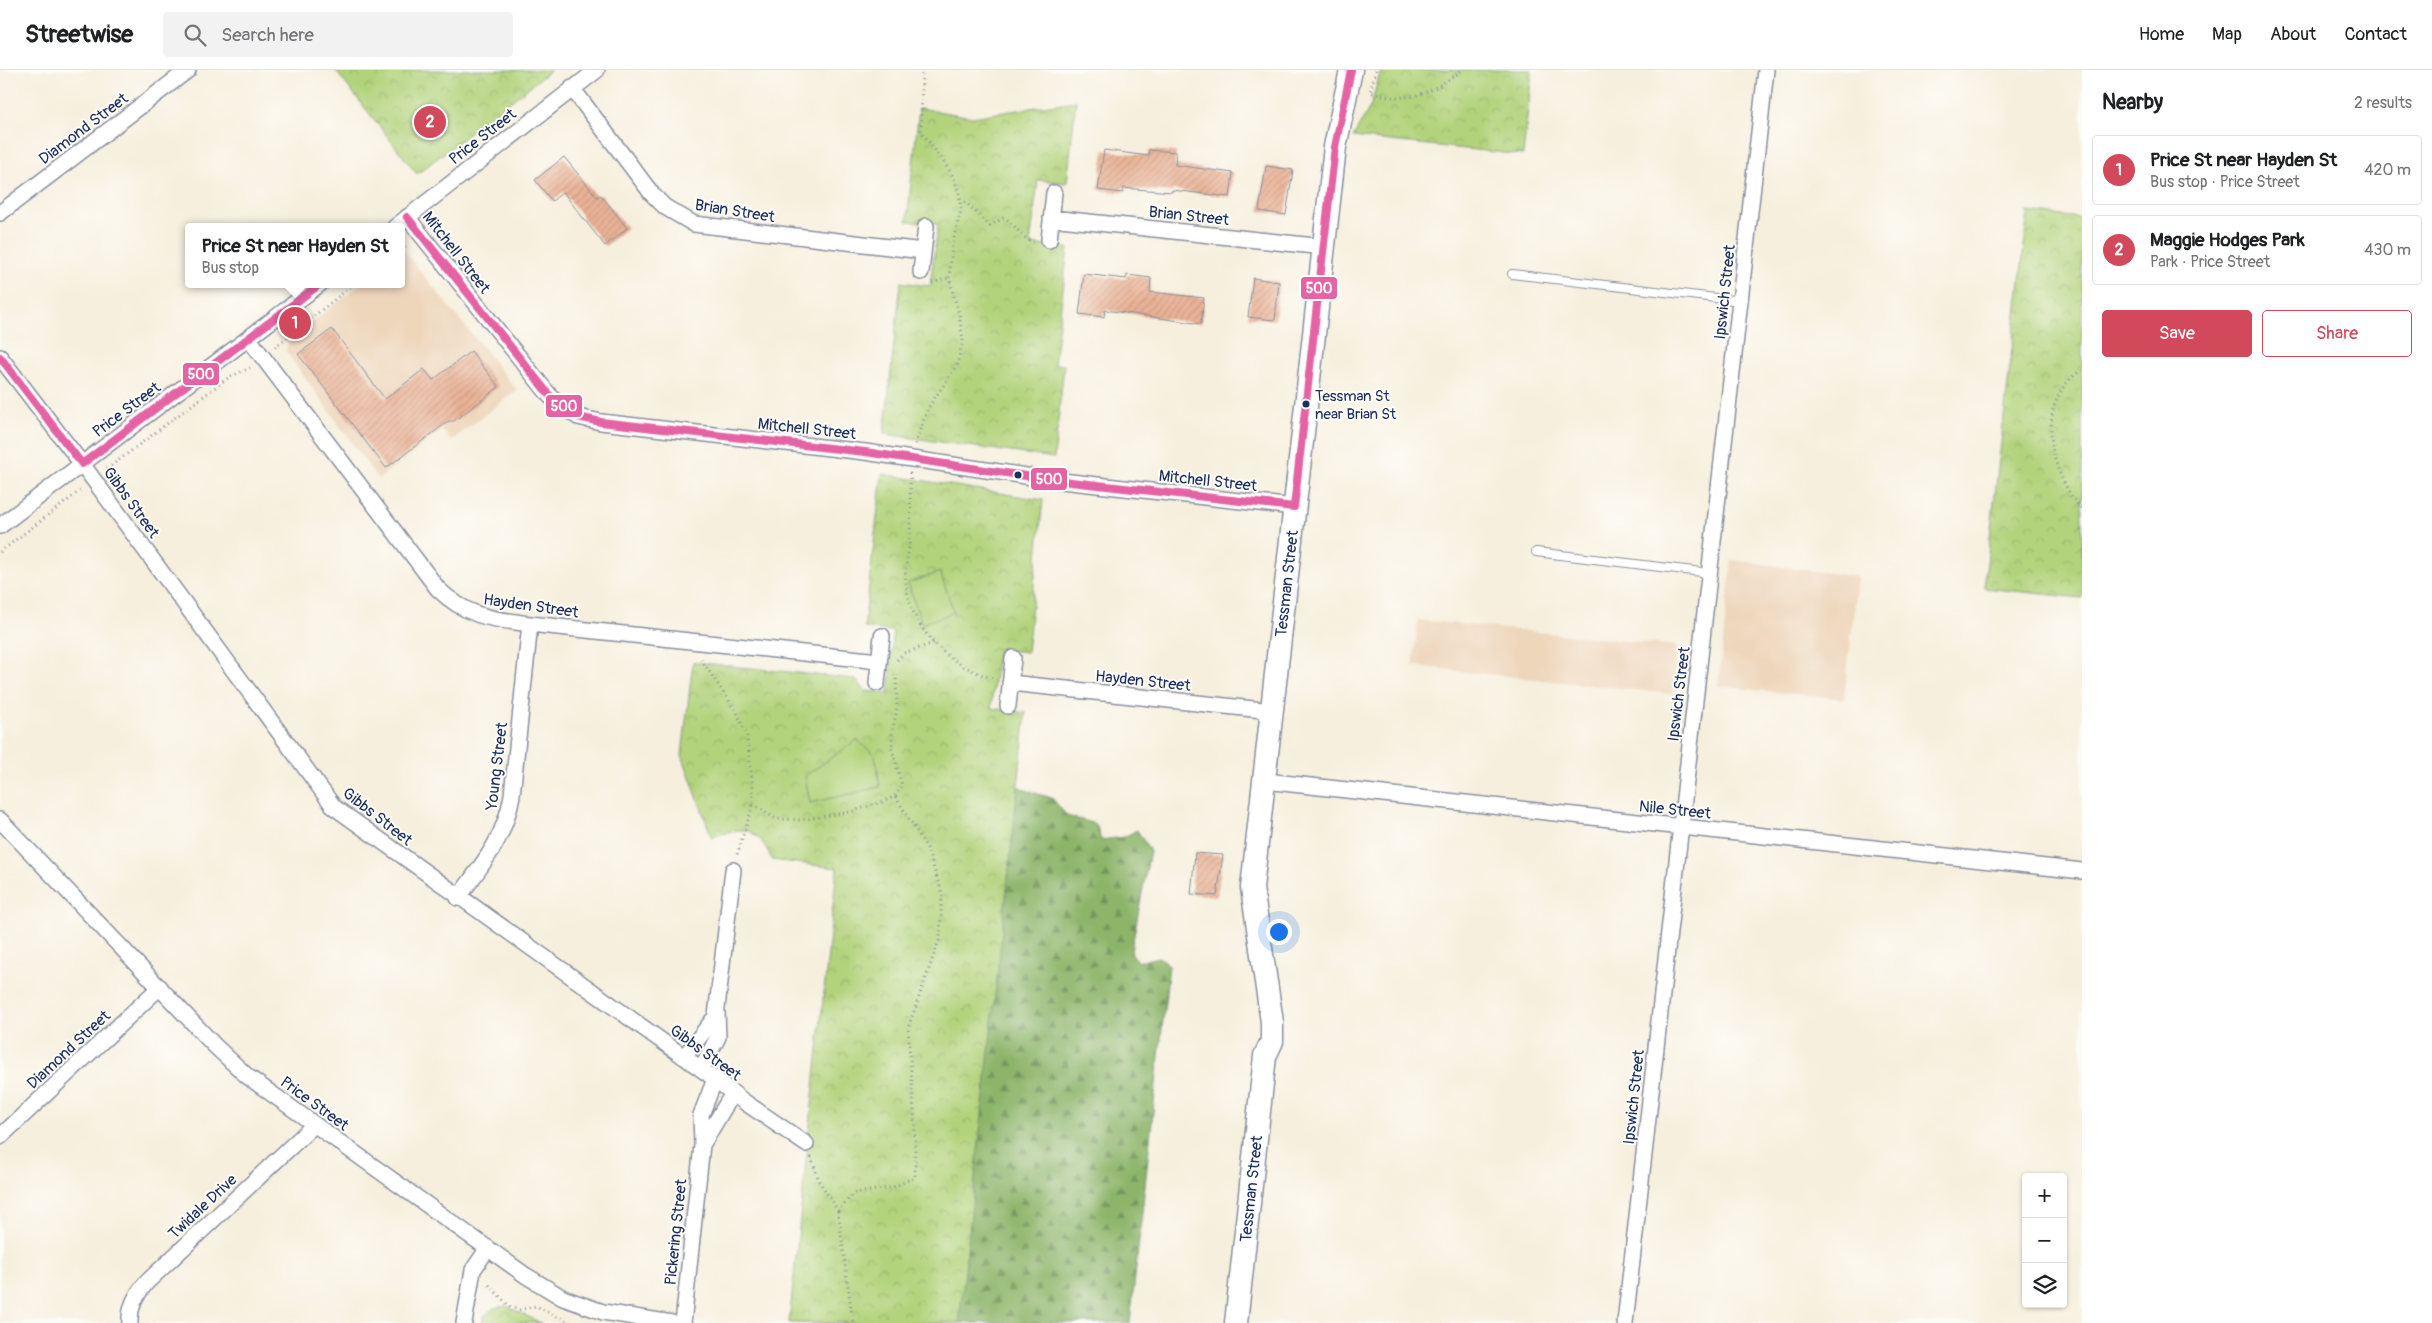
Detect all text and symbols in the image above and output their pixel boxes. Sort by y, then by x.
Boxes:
search box [163,12,513,57]
text: Streetwise [25,20,133,49]
icon: search [181,21,209,49]
text: Search here [221,23,314,47]
text: Home [2139,23,2184,46]
text: Map [2212,23,2242,46]
text: About [2270,23,2316,46]
text: Contact [2344,23,2407,46]
street label: Diamond Street [35,88,133,169]
text: Nearby [2102,89,2163,116]
text: 2 results [2354,93,2412,113]
pin: 2 [414,103,446,141]
street label: Price Street [445,104,521,169]
text: Price St near Hayden St [2150,148,2337,172]
text: 1 [2116,160,2122,180]
text: 420 m [2364,160,2411,180]
text: Bus stop · Price Street [2150,172,2300,192]
street label: Brian Street [694,195,777,227]
street label: Brian Street [1148,202,1231,230]
street label: Mitchell Street [418,208,495,298]
popup [185,223,405,288]
text: Maggie Hodges Park [2150,228,2305,252]
text: Price St near Hayden St [201,234,389,258]
text: 2 [2115,240,2123,260]
text: 430 m [2364,240,2411,260]
street label: Ipswich Street [1710,243,1740,341]
text: Park · Price Street [2150,252,2270,272]
text: Bus stop [201,258,259,278]
line badge: 500 [1300,276,1338,300]
text: 500 [1306,280,1333,297]
pin: 1 [279,304,311,342]
button: Save [2102,310,2252,357]
button: Share [2262,310,2412,357]
line badge: 500 [182,362,220,386]
text: 500 [188,366,215,383]
street label: Price Street [89,377,165,442]
place label: Tessman St near Brian St [1315,387,1397,424]
line badge: 500 [545,394,583,418]
text: 500 [551,398,578,415]
marker: Tessman St near Brian St [1301,399,1311,409]
street label: Mitchell Street [757,414,858,444]
street label: Gibbs Street [99,463,164,543]
street label: Mitchell Street [1158,466,1259,496]
line badge: 500 [1030,467,1068,491]
unlabelled marker [1013,470,1023,480]
text: 500 [1036,471,1063,488]
street label: Tessman Street [1271,529,1303,638]
street label: Hayden Street [482,589,580,623]
street label: Ipswich Street [1663,645,1695,743]
street label: Hayden Street [1094,666,1192,696]
street label: Young Street [482,720,512,812]
street label: Gibbs Street [338,783,417,851]
street label: Nile Street [1638,796,1712,824]
your location [1266,919,1292,945]
street label: Diamond Street [23,1006,115,1093]
street label: Gibbs Street [666,1020,745,1086]
street label: Ipswich Street [1619,1048,1649,1146]
street label: Price Street [276,1072,353,1136]
street label: Tessman Street [1236,1134,1267,1243]
street label: Twidale Drive [164,1170,241,1244]
map controls [2022,1173,2067,1308]
button: + [2022,1173,2067,1218]
street label: Pickering Street [660,1177,692,1286]
button: − [2022,1218,2067,1263]
button: layers [2022,1263,2067,1308]

